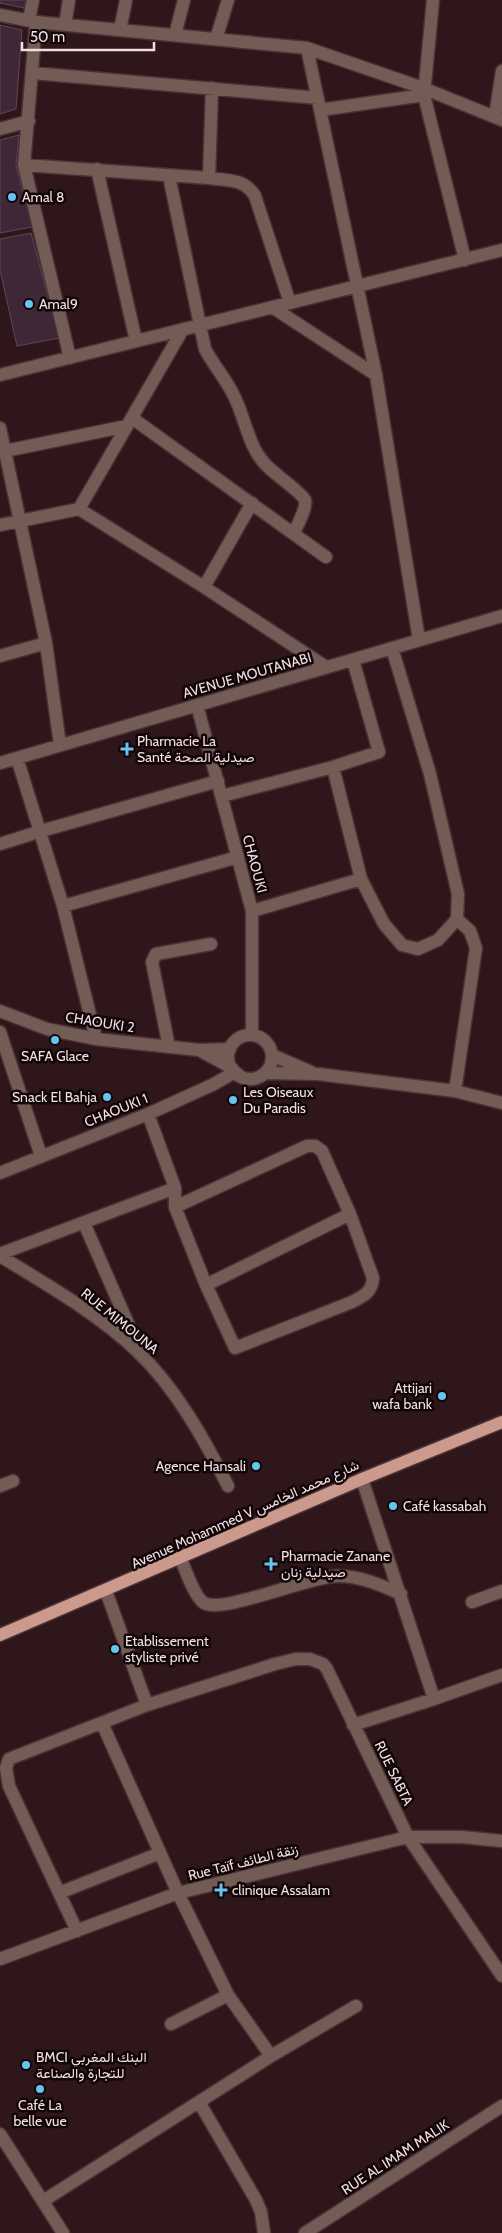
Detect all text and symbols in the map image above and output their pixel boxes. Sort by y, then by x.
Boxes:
scale bar [22,20,155,52]
text: 50 m [30,28,65,46]
place label: Amal 8 [22,188,65,206]
marker: Amal 8 [6,191,18,203]
place label: Amal9 [39,295,78,313]
marker: Amal9 [23,298,35,310]
street label: AVENUE MOUTANABI [181,648,313,702]
place label: Pharmacie La Santé صيدلية الصحة [137,732,255,766]
marker: Pharmacie La Santé صيدلية الصحة [121,743,133,755]
street label: CHAOUKI [239,833,271,895]
street label: CHAOUKI 2 [64,1008,136,1036]
marker: SAFA Glace [49,1034,61,1046]
place label: SAFA Glace [21,1047,89,1065]
place label: Les Oiseaux Du Paradis [243,1083,314,1117]
place label: Snack El Bahja [12,1088,97,1106]
street label: CHAOUKI 1 [82,1089,150,1131]
marker: Snack El Bahja [101,1091,113,1103]
marker: Les Oiseaux Du Paradis [227,1094,239,1106]
street label: RUE MIMOUNA [77,1284,163,1358]
place label: Attijari wafa bank [372,1379,433,1413]
marker: Attijari wafa bank [436,1390,448,1402]
street label: Avenue Mohammed V شارع محمد الخامس [128,1455,362,1574]
place label: Agence Hansali [156,1457,246,1475]
marker: Agence Hansali [250,1460,262,1472]
place label: Café kassabah [403,1497,486,1515]
marker: Café kassabah [387,1500,399,1512]
place label: Pharmacie Zanane صيدلية زنان [281,1547,390,1581]
marker: Pharmacie Zanane صيدلية زنان [265,1558,277,1570]
place label: Etablissement styliste privé [125,1632,209,1666]
marker: Etablissement styliste privé [109,1643,121,1655]
street label: RUE SABTA [371,1738,418,1809]
street label: Rue Taïf زنقة الطائف [186,1840,300,1884]
place label: clinique Assalam [232,1881,330,1899]
marker: clinique Assalam [214,1883,228,1897]
place label: BMCI البنك المغربي للتجارة والصناعة [36,2048,147,2082]
marker: BMCI البنك المغربي للتجارة والصناعة [20,2059,32,2071]
marker: Café La belle vue [34,2083,46,2095]
place label: Café La belle vue [13,2096,67,2130]
street label: RUE AL IMAM MALIK [338,2115,452,2199]

